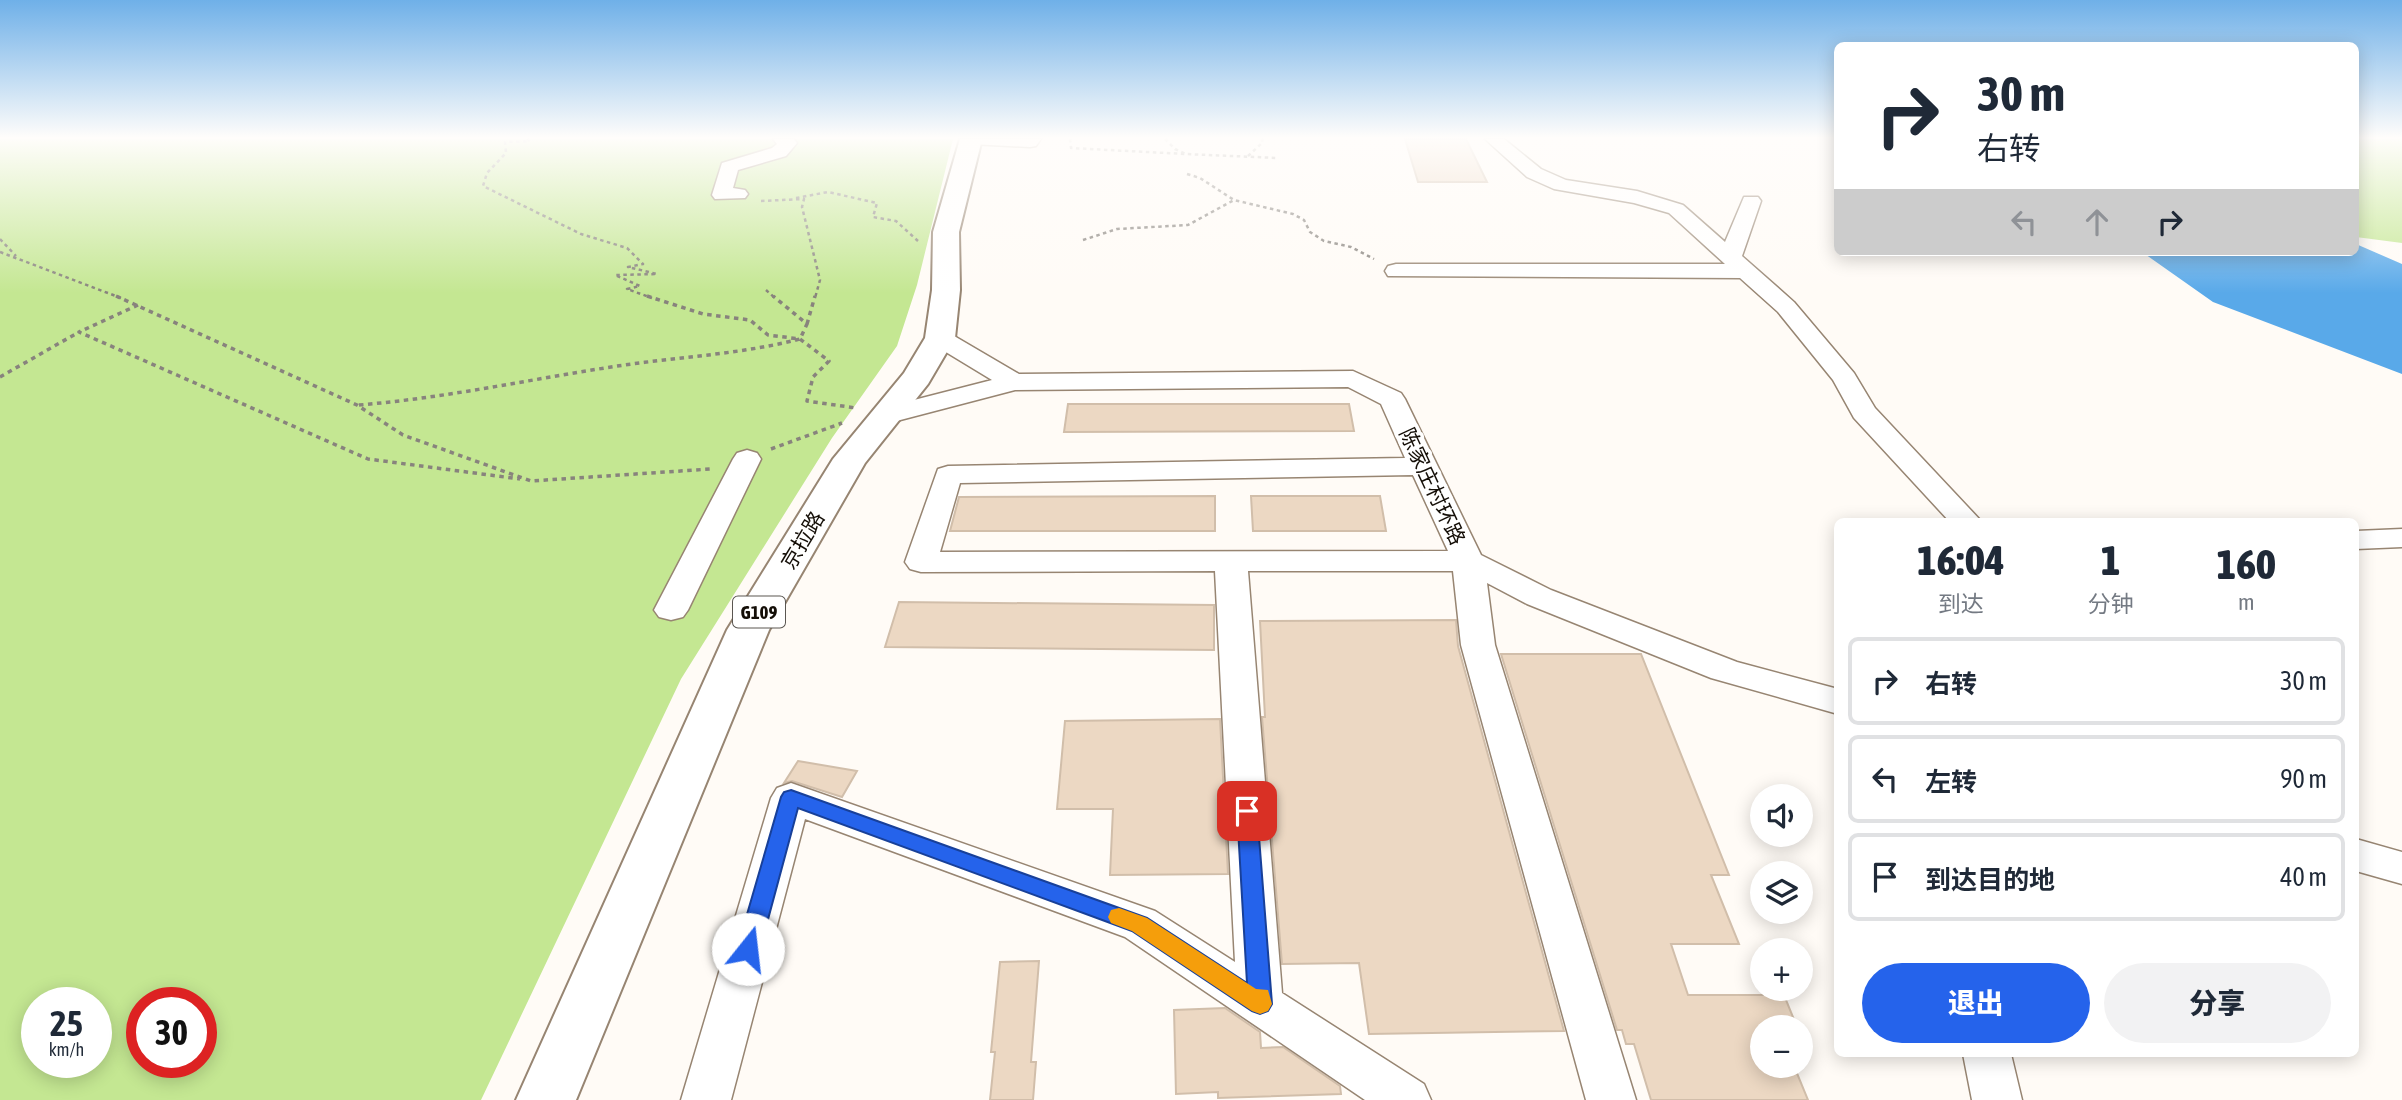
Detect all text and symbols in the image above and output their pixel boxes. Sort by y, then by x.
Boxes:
text: 30 m [1977,65,2065,121]
icon: right [1862,70,1953,161]
text: 右转 [1977,130,2041,167]
icon: left [2005,203,2043,241]
icon: ahead [2078,203,2116,241]
icon: right [2151,203,2189,241]
street label: 陈家庄村环路 [1395,424,1471,548]
street label: 京拉路 [775,507,829,573]
text: 16:04 [1917,536,2004,584]
text: 1 [2101,536,2120,584]
text: 160 [2217,540,2276,588]
text: m [2238,589,2255,615]
text: 到达 [1938,591,1984,617]
text: 分钟 [2088,591,2134,617]
road number: G109 [733,596,785,628]
icon: right [1866,662,1904,700]
text: 30 m [2280,666,2327,696]
text: 右转 [1925,669,1977,699]
icon: left [1866,760,1904,798]
text: 90 m [2280,764,2327,794]
text: 左转 [1925,767,1977,797]
pin [1217,781,1277,841]
map controls [1750,784,1813,1078]
button: sound [1750,784,1813,847]
icon: arrive [1228,792,1266,830]
icon: arrive [1866,858,1904,896]
button: layers [1750,861,1813,924]
text: 40 m [2280,862,2327,892]
text: 到达目的地 [1925,865,2055,895]
position arrow [711,912,785,986]
button: + [1750,938,1813,1001]
button: 退出 [1862,963,2090,1043]
button: 分享 [2104,963,2331,1043]
speed limit sign: 30 [126,987,217,1078]
text: 25 [50,1003,83,1043]
button: − [1750,1015,1813,1078]
text: km/h [49,1039,84,1060]

